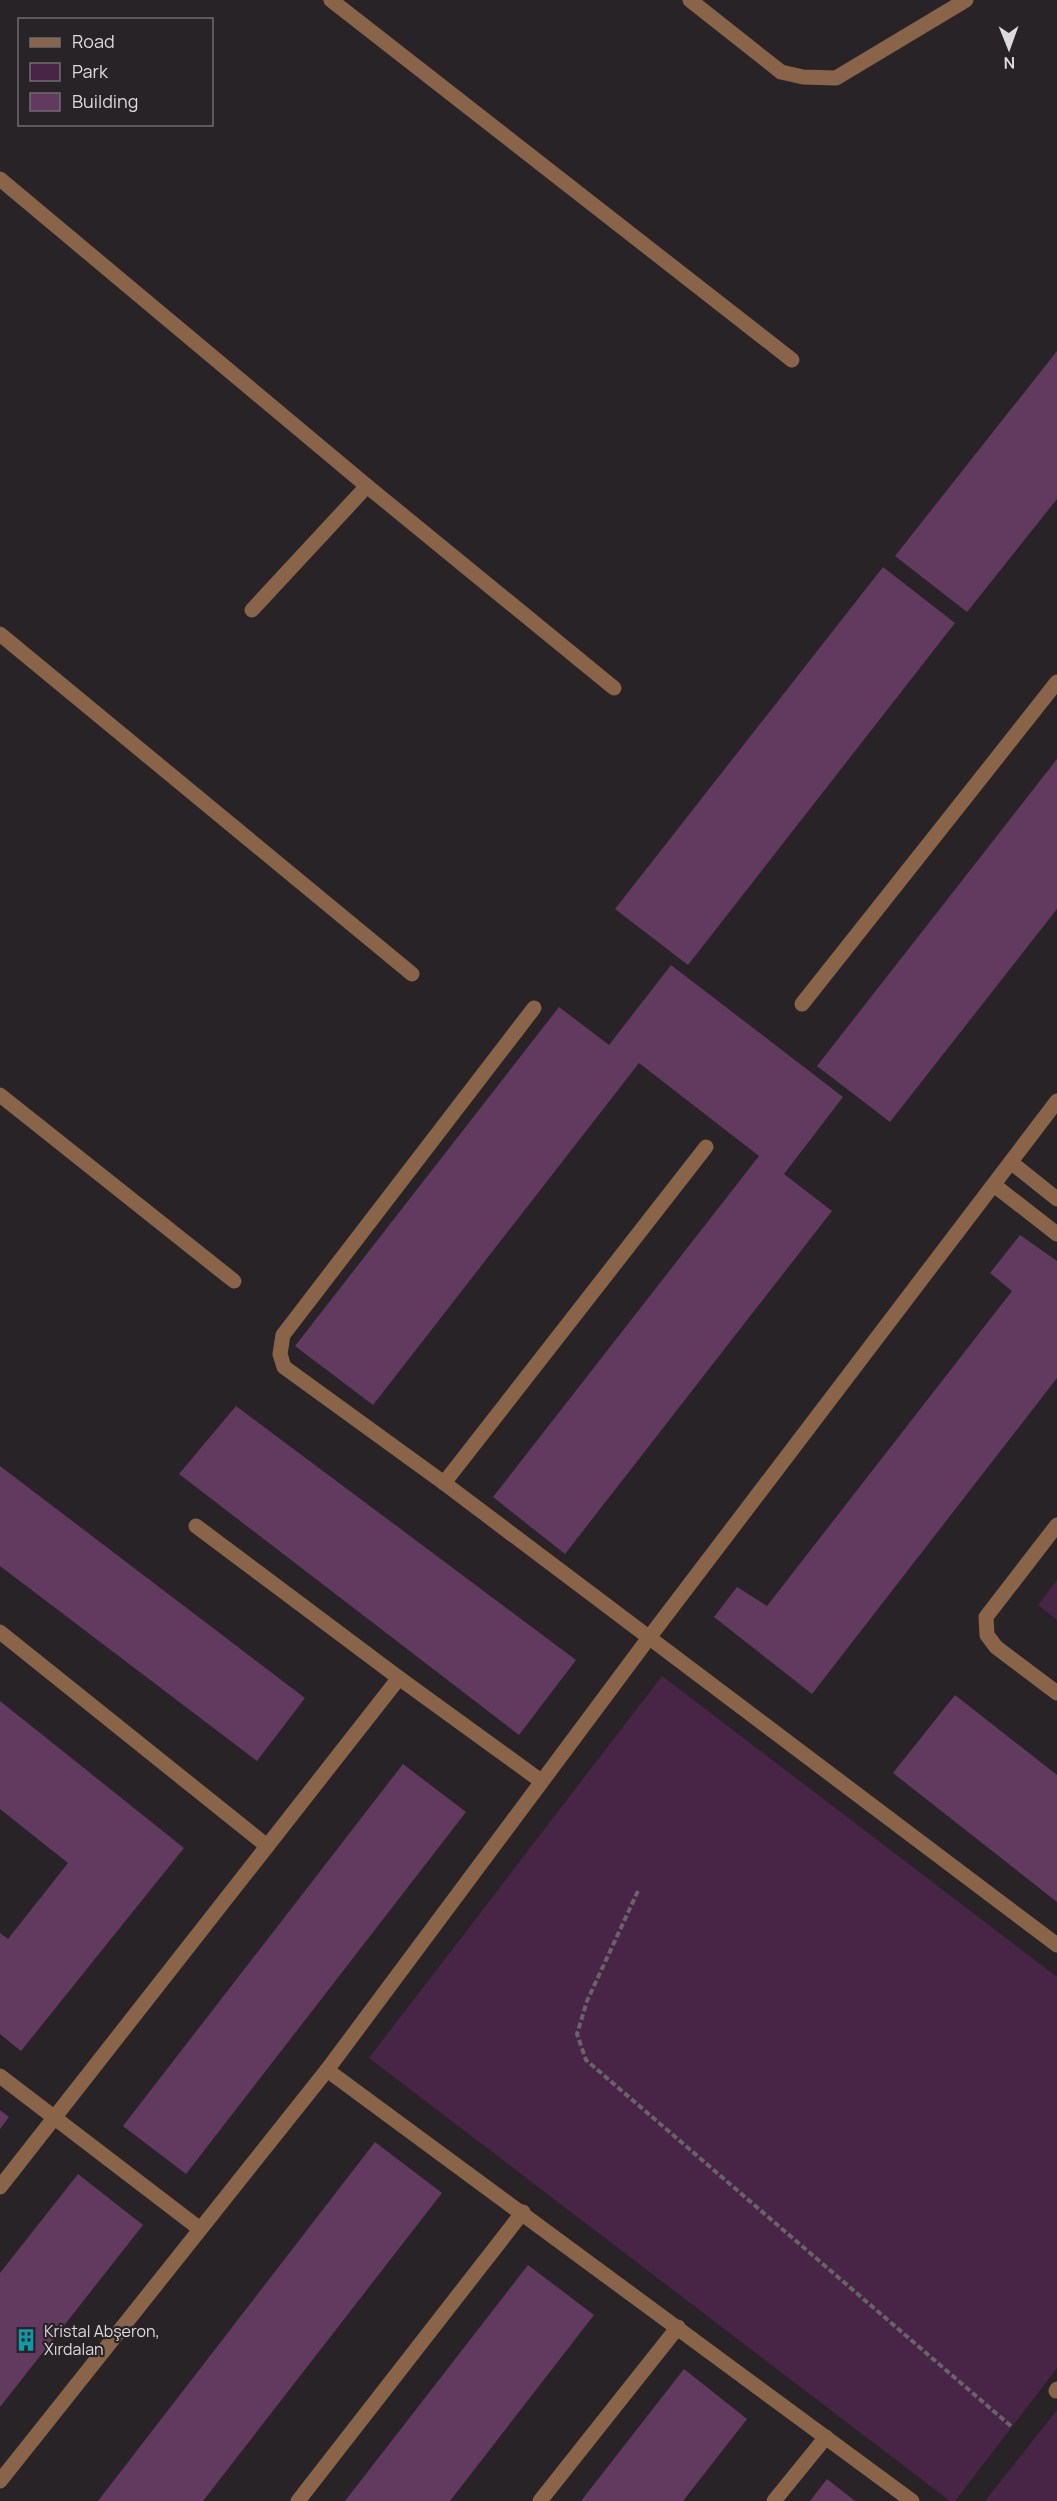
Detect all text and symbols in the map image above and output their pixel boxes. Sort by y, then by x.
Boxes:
legend [18,18,213,126]
north arrow [979,18,1039,78]
text: Road [72,29,115,53]
text: N [1003,52,1015,74]
text: Park [72,59,109,83]
text: Building [72,89,138,113]
place label: Kristal Abşeron, Xırdalan [44,2320,160,2360]
building icon: Kristal Abşeron, Xırdalan [13,2327,39,2353]

